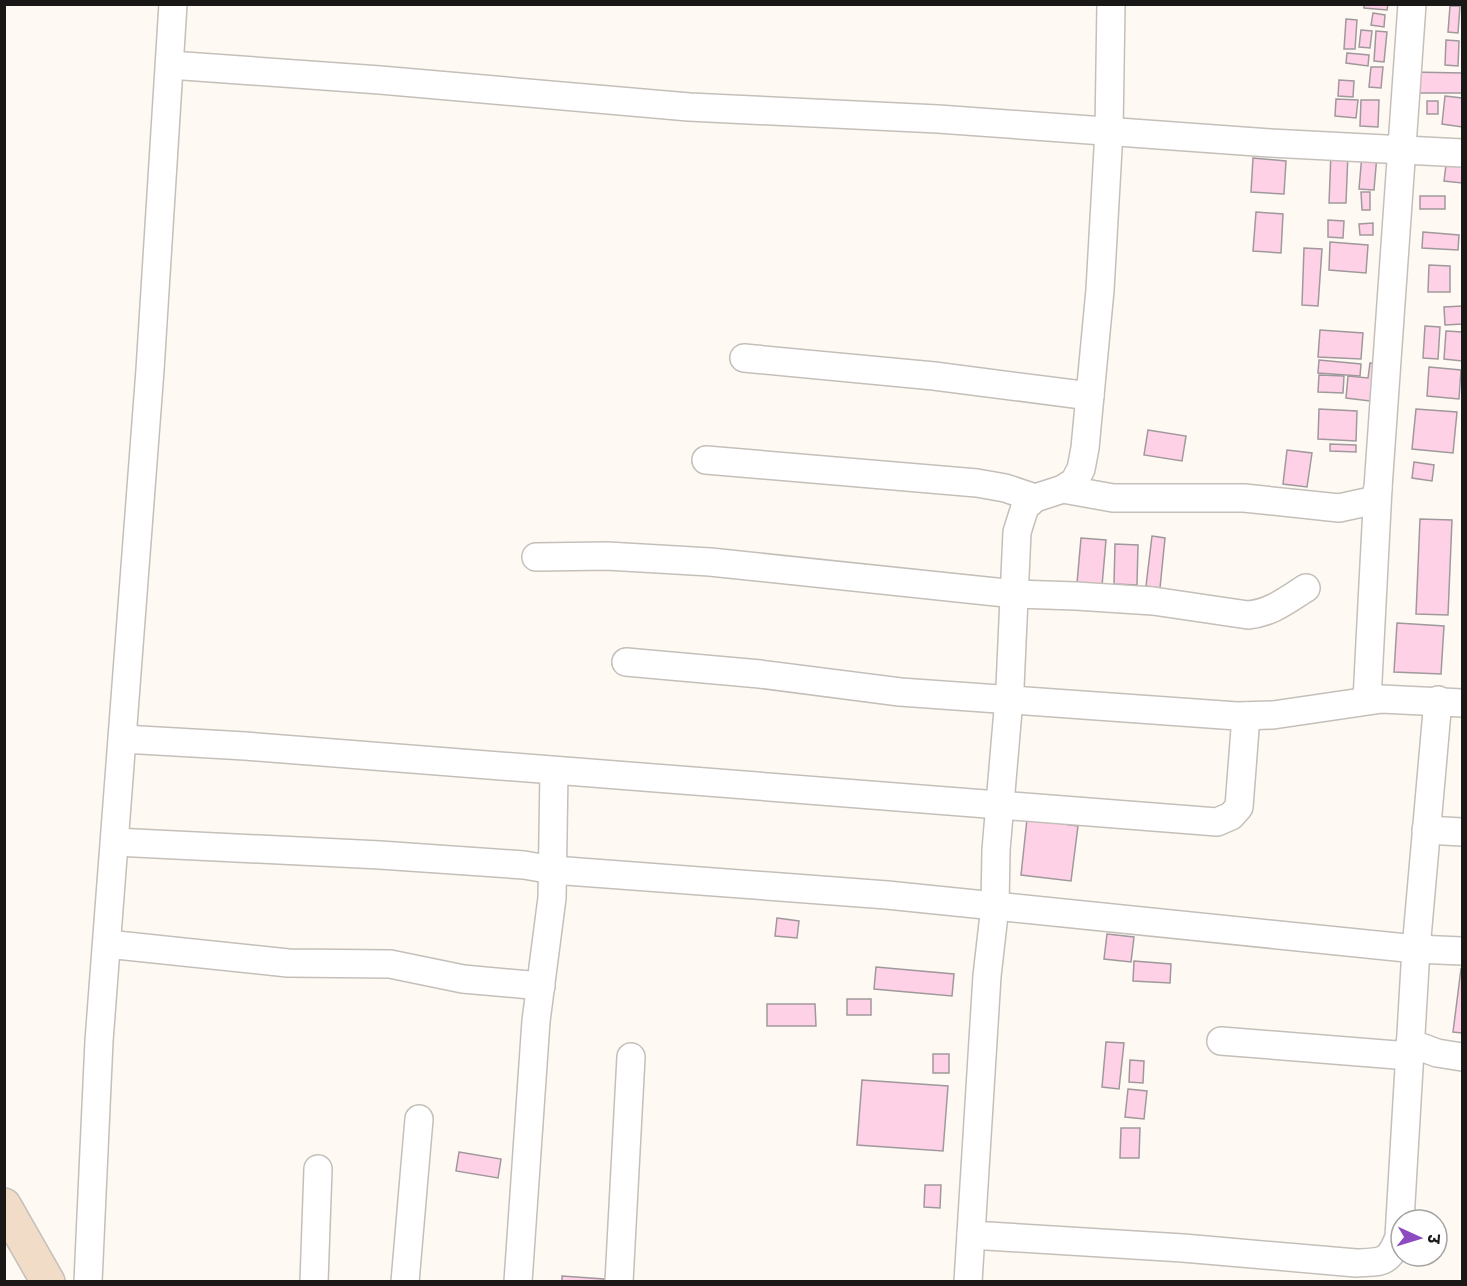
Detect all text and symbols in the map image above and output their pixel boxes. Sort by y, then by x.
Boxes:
north arrow [1389,1208,1449,1268]
text: उ [1422,1233,1445,1245]

